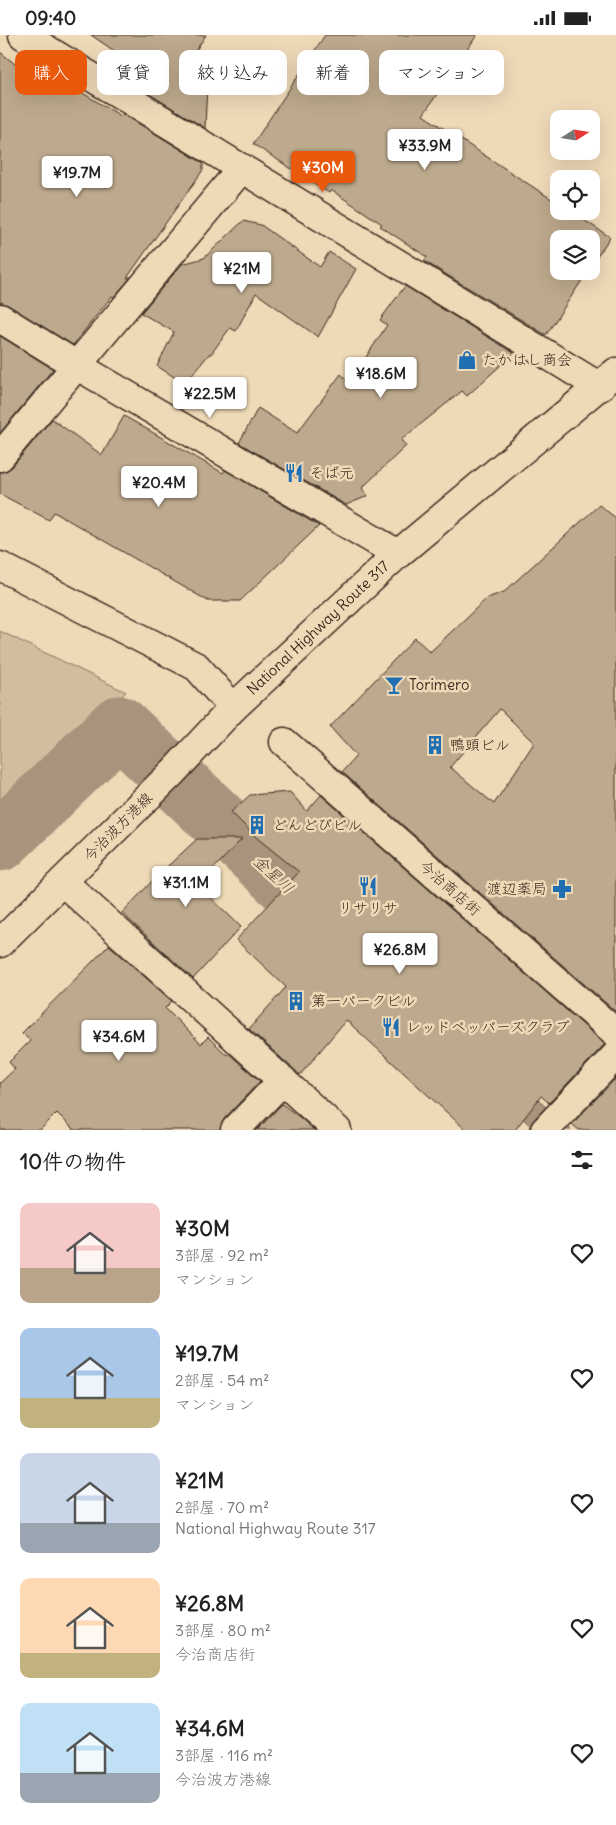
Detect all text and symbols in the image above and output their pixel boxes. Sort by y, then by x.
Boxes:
text: 09:40 [25,6,76,30]
chip: 購入 [15,50,87,95]
chip: 賃貸 [97,50,169,95]
chip: 絞り込み [179,50,287,95]
chip: 新着 [297,50,369,95]
chip: マンション [379,50,504,95]
north arrow [550,110,600,160]
map controls [550,110,600,280]
pin: ¥33.9M [384,129,466,171]
text: ¥33.9M [398,135,452,155]
pin: ¥30M [293,151,353,193]
pin: ¥19.7M [36,155,118,198]
text: ¥30M [302,157,344,177]
text: ¥19.7M [53,162,101,182]
button: locate [550,170,600,220]
button: layers [550,230,600,280]
pin: ¥21M [212,251,272,294]
text: ¥21M [223,258,261,278]
shop icon: たかはし商会 [456,349,478,371]
place label: たかはし商会 [482,350,572,369]
pin: ¥18.6M [340,357,422,399]
text: ¥18.6M [356,363,406,383]
pin: ¥22.5M [169,377,251,419]
text: ¥22.5M [184,383,236,403]
restaurant icon: そば元 [283,462,305,484]
place label: そば元 [309,463,354,482]
pin: ¥20.4M [118,465,200,508]
text: ¥20.4M [132,472,186,492]
street label: National Highway Route 317 [242,557,393,699]
bar icon: Torimero [383,674,405,696]
place label: Torimero [409,675,469,694]
building icon: 鴨頭ビル [424,734,446,756]
place label: 鴨頭ビル [450,735,510,754]
street label: 今治波方港線 [79,788,156,865]
building icon: どんどびビル [246,814,268,836]
place label: どんどびビル [272,815,362,834]
water label: 金星川 [250,850,298,898]
street label: 今治商店街 [416,856,485,919]
pin: ¥31.1M [145,865,227,908]
text: ¥31.1M [163,872,209,892]
restaurant icon: リサリサ [357,875,379,897]
pharmacy icon: 渡辺薬局 [551,878,573,900]
place label: 渡辺薬局 [487,879,547,898]
place label: リサリサ [338,898,398,917]
pin: ¥26.8M [359,933,441,975]
text: ¥26.8M [374,939,426,959]
building icon: 第一パークビル [285,990,307,1012]
place label: 第一パークビル [311,991,416,1010]
restaurant icon: レッドペッパーズクラブ [380,1016,402,1038]
place label: レッドペッパーズクラブ [406,1017,570,1036]
pin: ¥34.6M [78,1019,160,1062]
text: ¥34.6M [92,1026,146,1046]
icon: filters [568,1146,596,1174]
text: 10件の物件 [20,1148,126,1175]
text: ¥30M [175,1215,230,1242]
icon: home [60,1223,120,1283]
icon: heart [568,1239,596,1267]
text: 3部屋 · 92 m² [175,1245,269,1265]
text: マンション [175,1269,254,1289]
text: ¥19.7M [175,1340,239,1367]
icon: home [60,1348,120,1408]
icon: heart [568,1364,596,1392]
text: 2部屋 · 54 m² [175,1370,269,1390]
text: マンション [175,1394,254,1414]
text: ¥21M [175,1467,224,1494]
icon: home [60,1473,120,1533]
icon: heart [568,1489,596,1517]
text: 2部屋 · 70 m² [175,1497,269,1517]
text: National Highway Route 317 [175,1518,376,1538]
text: ¥26.8M [175,1590,244,1617]
icon: home [60,1598,120,1658]
icon: heart [568,1614,596,1642]
text: 3部屋 · 80 m² [175,1620,271,1640]
text: 今治商店街 [175,1644,255,1664]
text: ¥34.6M [175,1715,245,1742]
icon: home [60,1723,120,1783]
icon: heart [568,1739,596,1767]
text: 3部屋 · 116 m² [175,1745,273,1765]
text: 今治波方港線 [175,1769,271,1789]

